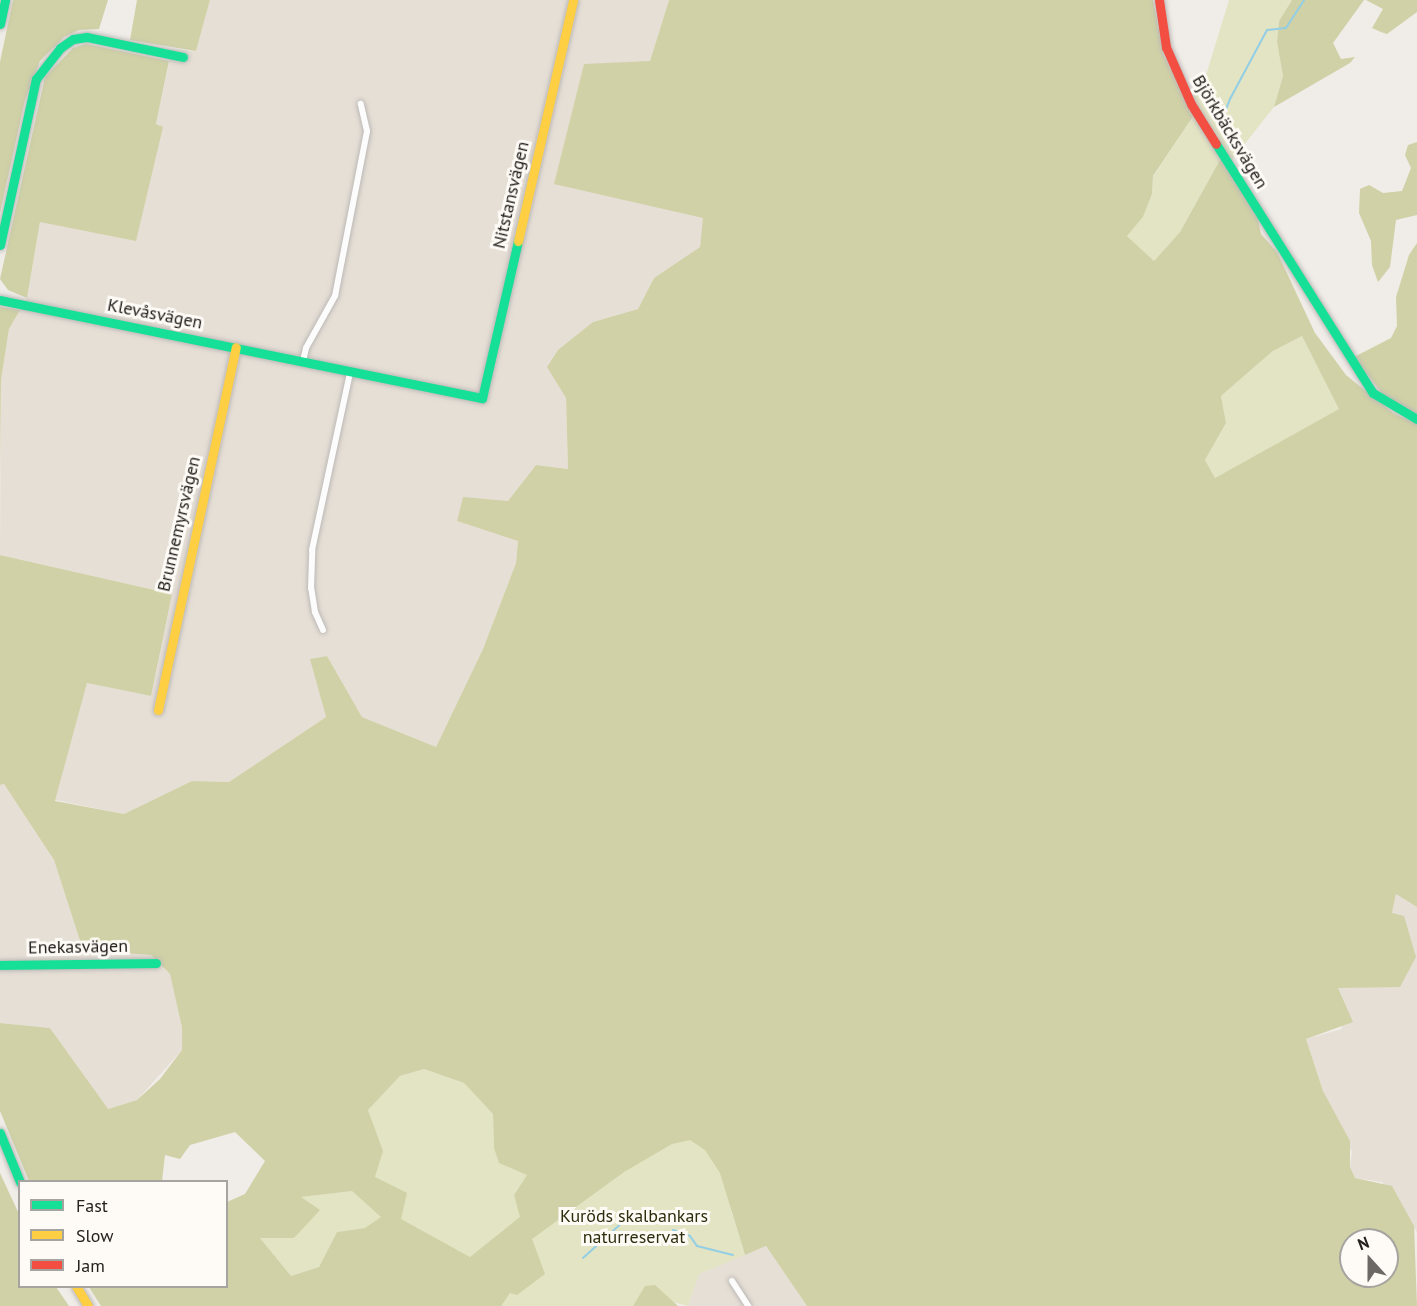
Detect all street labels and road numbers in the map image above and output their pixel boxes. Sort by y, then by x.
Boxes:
street label: Björkbäcksvägen [1188,71,1272,193]
street label: Nitstansvägen [488,139,534,251]
street label: Klevåsvägen [106,294,204,334]
street label: Brunnemyrsvägen [153,454,205,594]
street label: Enekasvägen [28,935,128,959]

